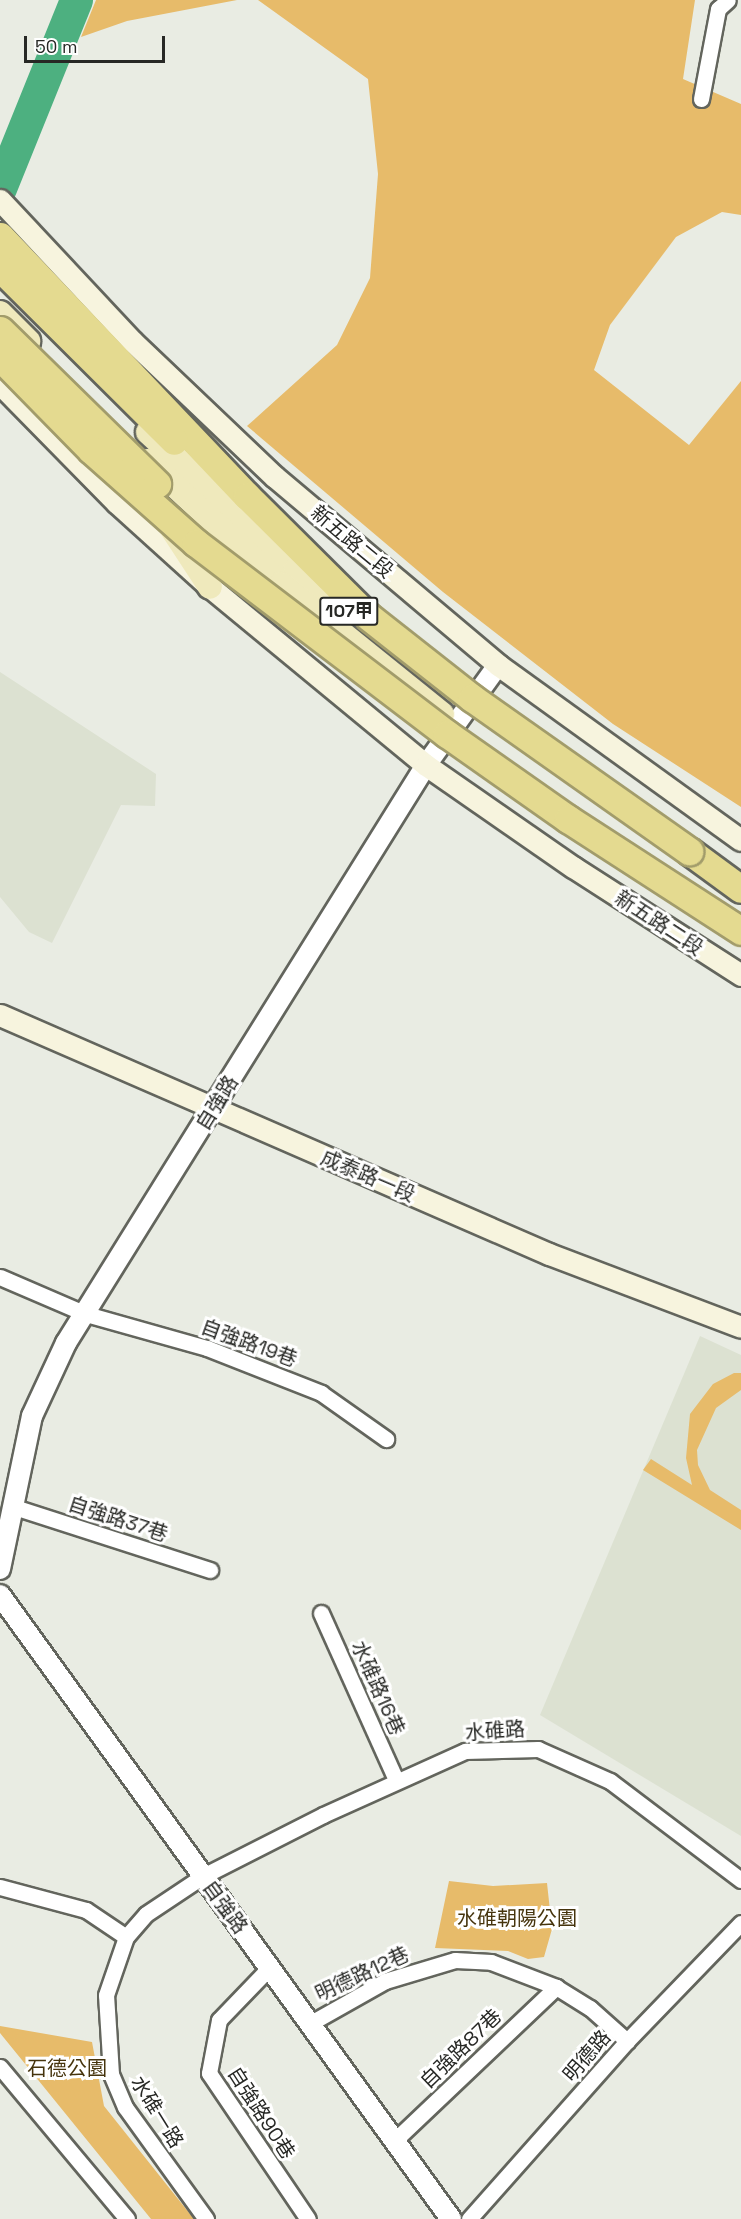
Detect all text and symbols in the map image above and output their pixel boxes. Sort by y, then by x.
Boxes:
scale bar [27,24,168,62]
text: 50 m [35,35,77,58]
street label: 新五路二段 [306,501,398,583]
road number: 107甲 [319,596,379,626]
street label: 新五路二段 [611,886,707,960]
street label: 自強路 [191,1071,243,1135]
street label: 成泰路一段 [317,1145,419,1207]
street label: 自強路19巷 [198,1315,300,1371]
street label: 自強路37巷 [65,1492,171,1546]
street label: 水碓路16巷 [347,1637,409,1739]
street label: 水碓路 [464,1717,526,1745]
street label: 自強路 [198,1876,252,1938]
park label: 水碓朝陽公園 [457,1906,577,1930]
street label: 明德路12巷 [311,1942,413,2006]
street label: 自強路87巷 [415,2004,507,2094]
street label: 明德路 [558,2025,616,2087]
park label: 石德公園 [27,2056,107,2080]
street label: 自強路90巷 [222,2062,300,2164]
street label: 水碓一路 [126,2072,188,2152]

